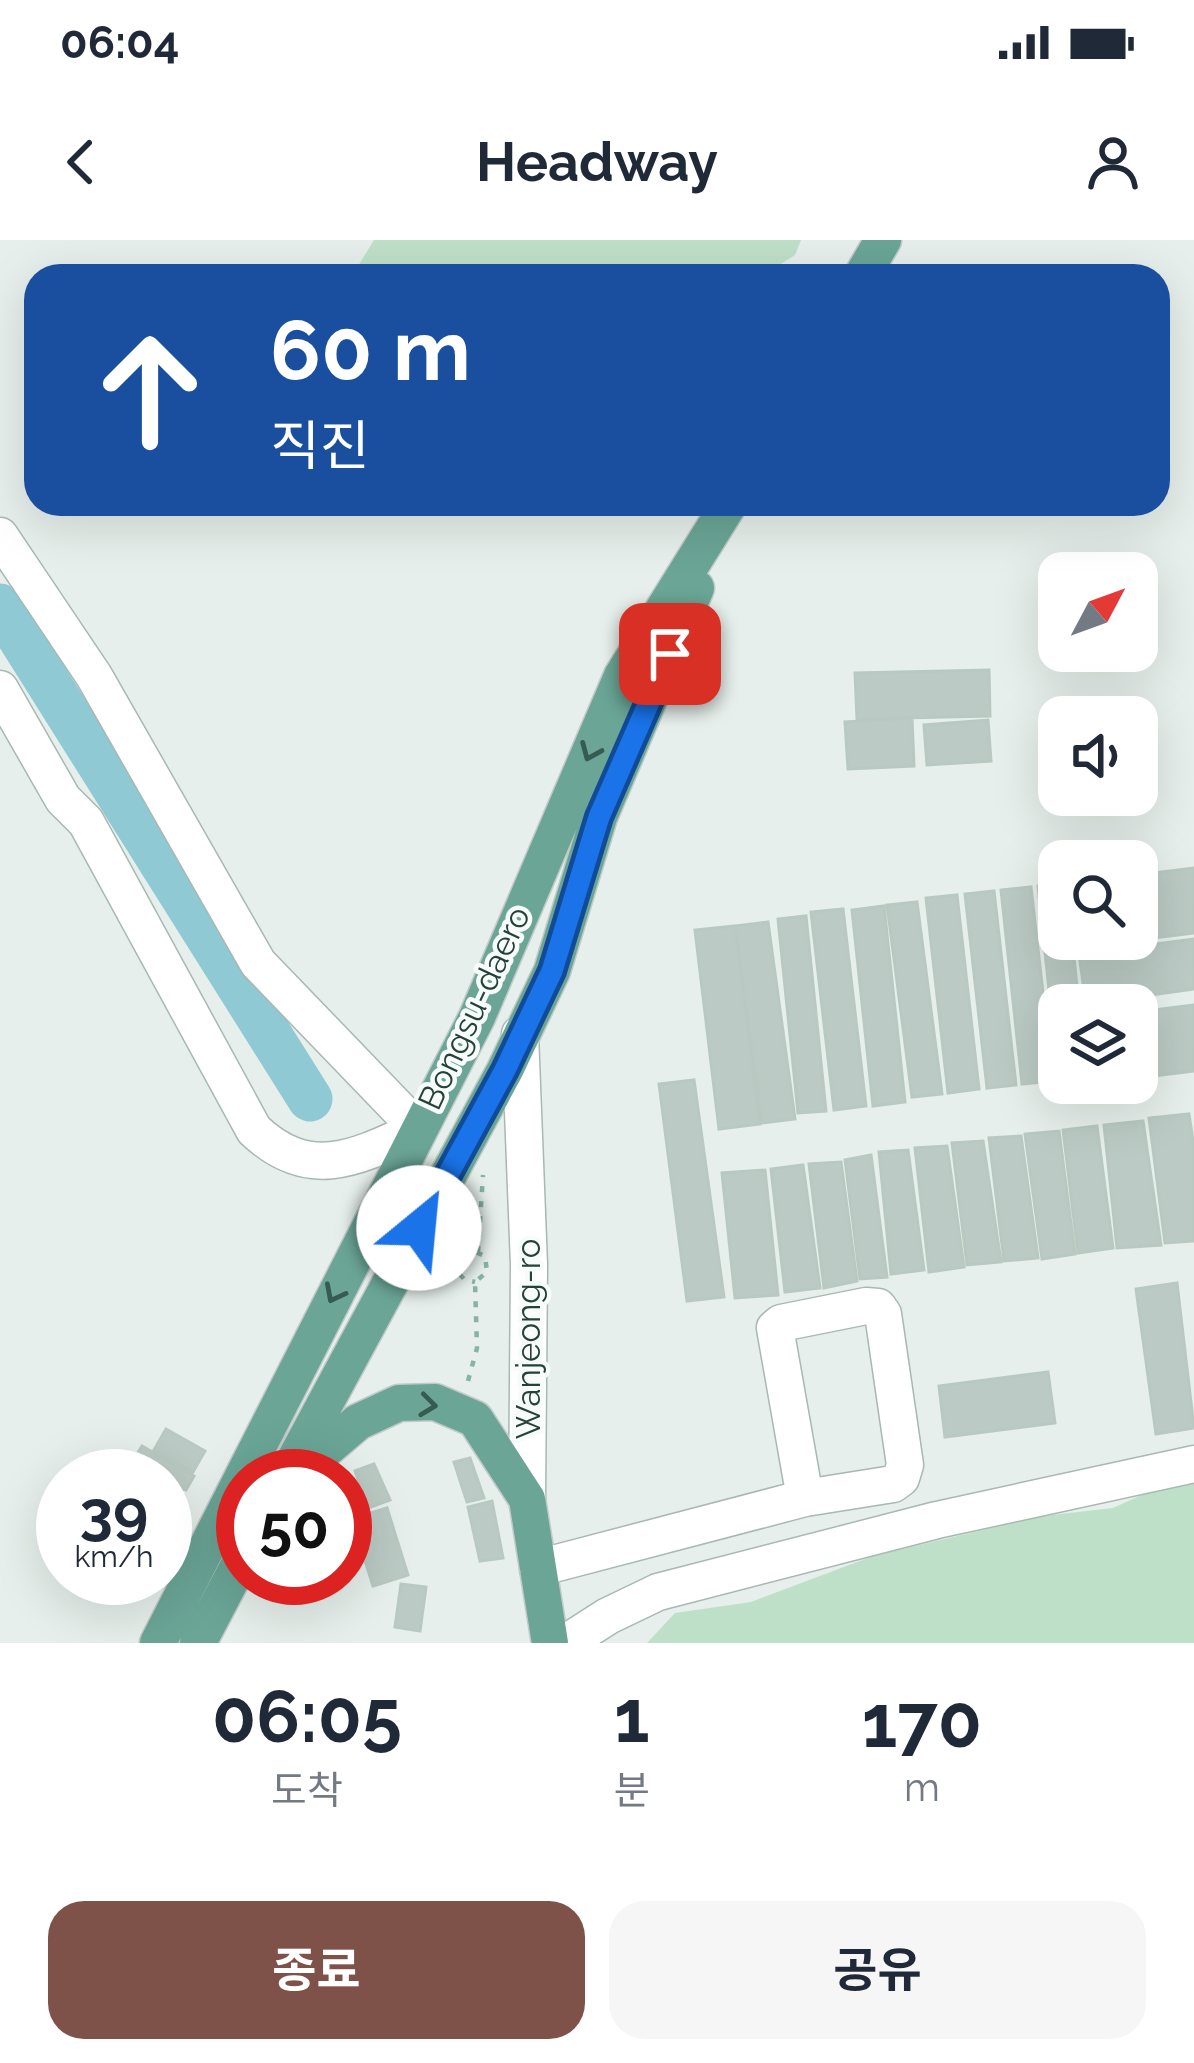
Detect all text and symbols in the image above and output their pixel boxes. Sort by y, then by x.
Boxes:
text: 06:04 [60,16,179,69]
icon: back [48,129,114,195]
icon: person [1080,129,1146,195]
text: Headway [476,130,718,194]
text: 60 m [270,301,471,400]
icon: ahead [72,312,228,468]
text: 직진 [270,414,369,478]
north arrow [1038,552,1158,672]
map controls [1038,552,1158,1104]
pin [619,603,721,705]
icon: arrive [637,621,703,687]
button: sound [1038,696,1158,816]
one-way arrow [580,741,604,762]
button: search [1038,840,1158,960]
street label: Bongsu-daero [410,900,538,1116]
button: layers [1038,984,1158,1104]
position arrow [356,1165,482,1291]
street label: Wanjeong-ro [509,1239,548,1439]
one-way arrow [326,1282,349,1304]
one-way arrow [419,1392,438,1418]
speed limit sign: 50 [216,1449,372,1605]
text: 39 [80,1477,148,1547]
text: km/h [74,1539,154,1574]
text: 06:05 [212,1674,402,1759]
text: 1 [614,1674,650,1759]
text: 170 [862,1679,982,1764]
text: m [904,1764,940,1810]
text: 도착 [271,1767,343,1813]
text: 분 [614,1767,650,1813]
button: 종료 [48,1901,585,2039]
button: 공유 [609,1901,1146,2039]

